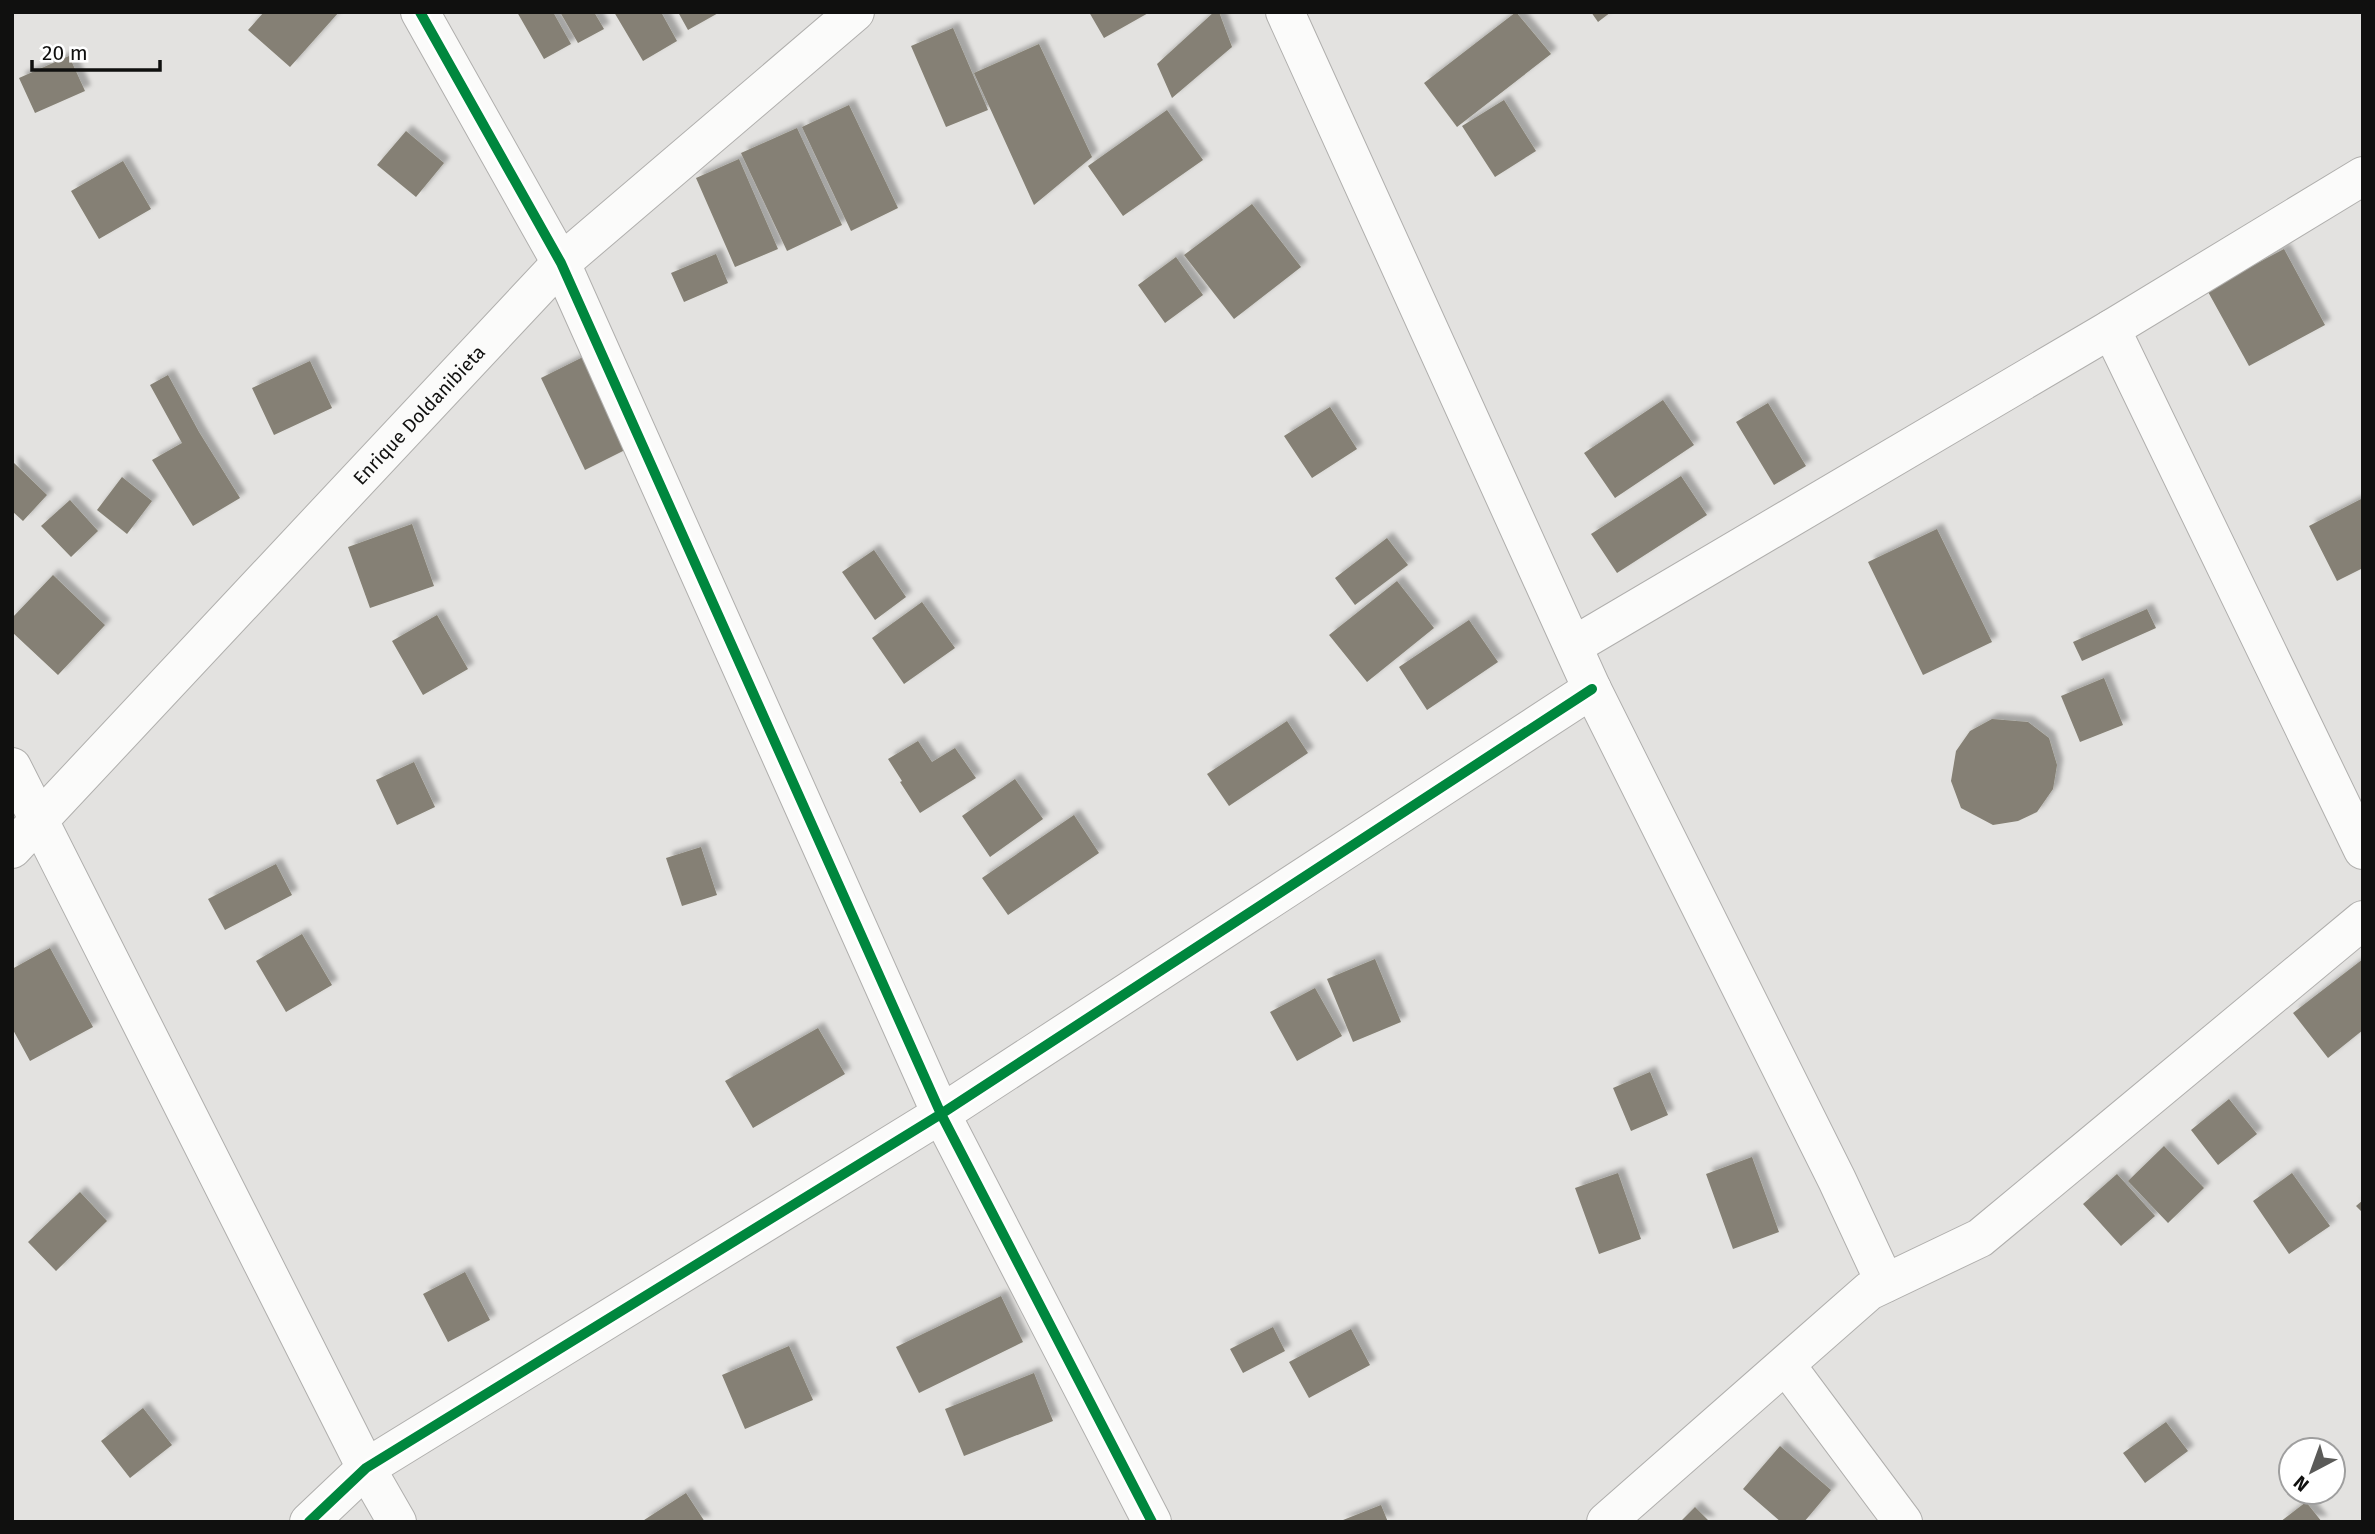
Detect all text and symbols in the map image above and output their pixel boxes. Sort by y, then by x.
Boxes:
scale bar [32,28,159,72]
text: 20 m [42,40,88,66]
street label: Enrique Doldanibieta [348,341,490,490]
north arrow [2277,1436,2347,1506]
text: N [2289,1471,2313,1496]

